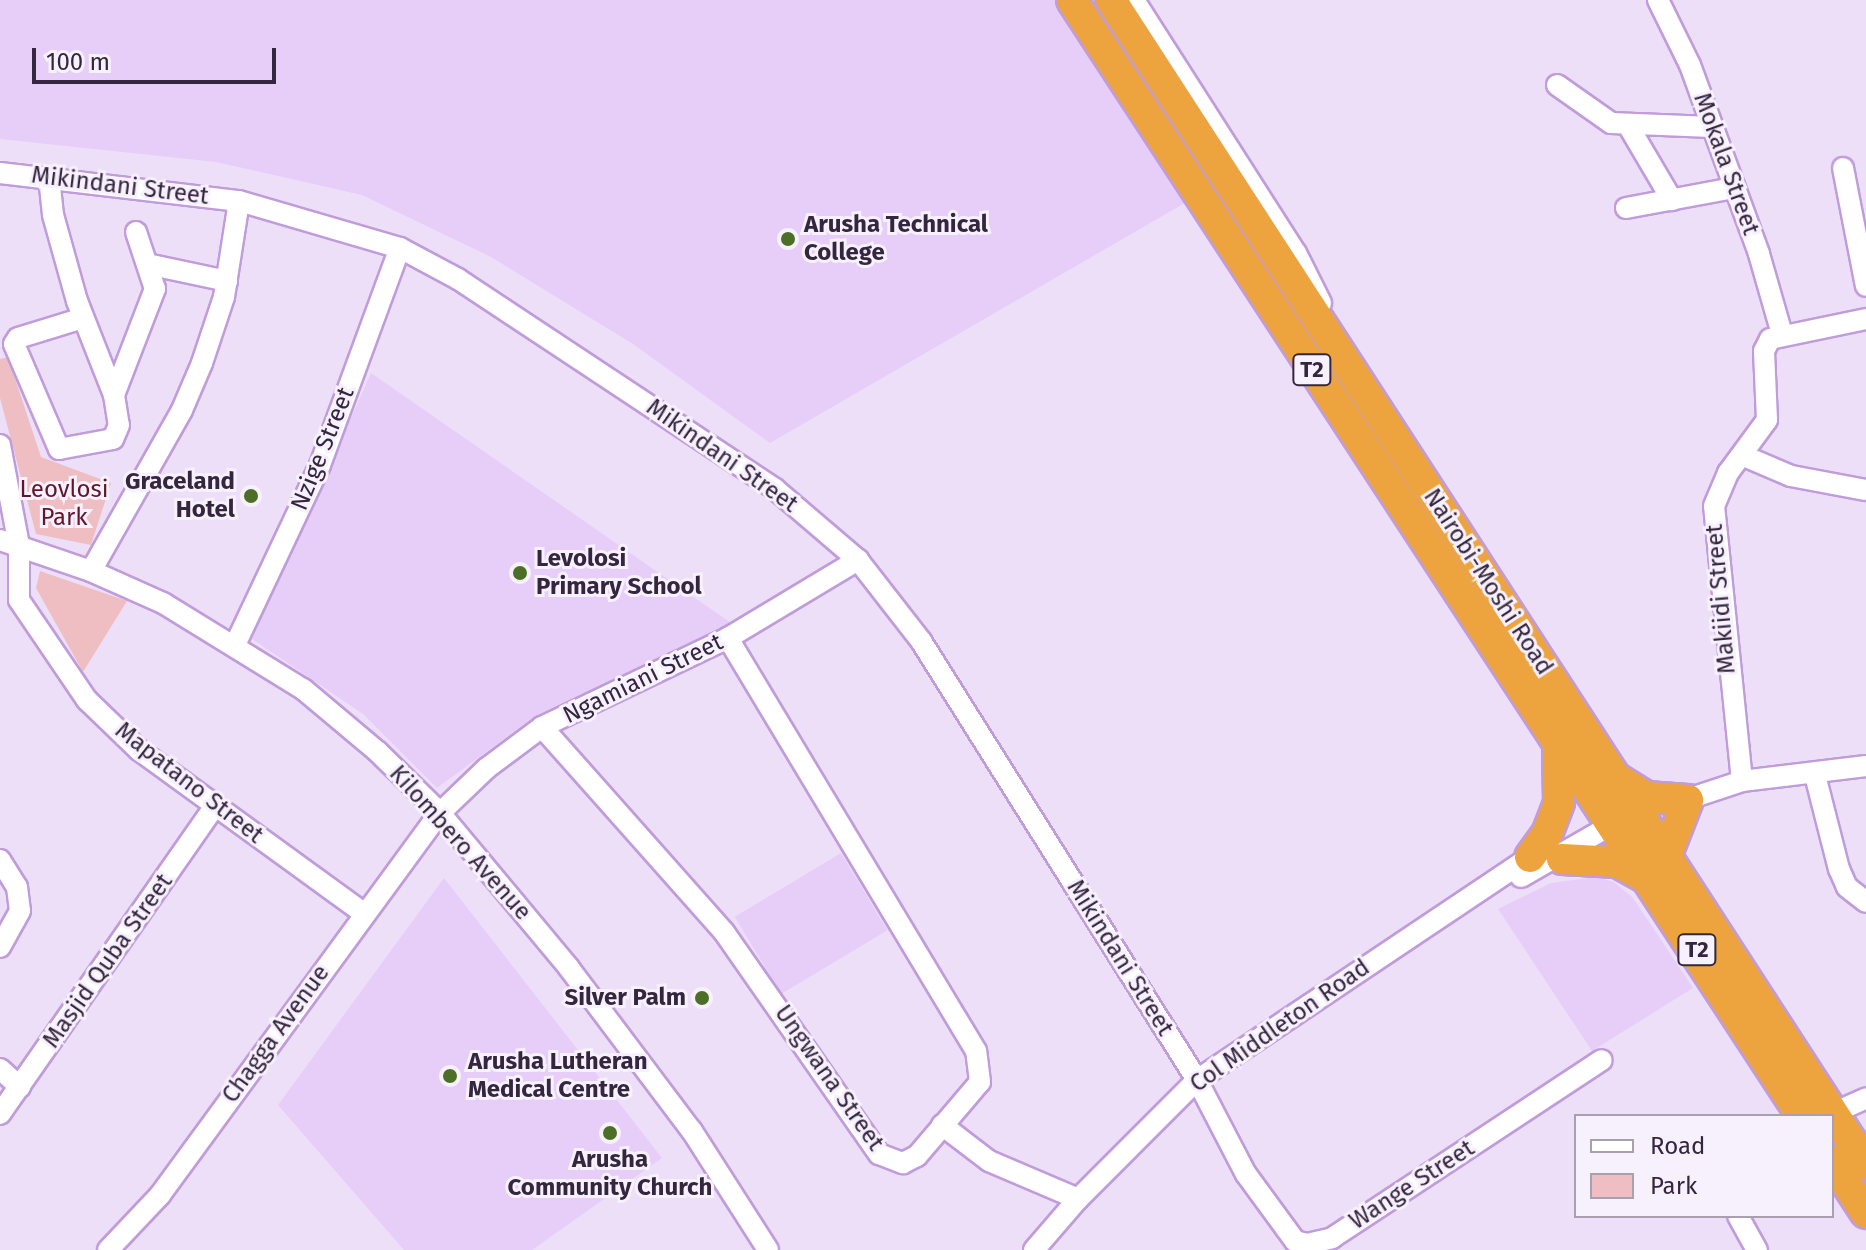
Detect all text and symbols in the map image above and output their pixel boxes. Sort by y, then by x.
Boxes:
scale bar [36,32,280,82]
text: 100 m [46,48,110,76]
street label: Mokala Street [1687,89,1765,239]
street label: Mikindani Street [30,161,210,211]
place label: Arusha Technical College [804,211,988,267]
marker: Arusha Technical College [779,230,797,248]
road number: T2 [1292,352,1332,388]
street label: Nzige Street [285,383,361,515]
street label: Mikindani Street [641,393,803,519]
place label: Graceland Hotel [125,468,235,524]
park label: Leovlosi Park [19,476,109,532]
street label: Nairobi-Moshi Road [1417,484,1559,680]
marker: Graceland Hotel [242,487,260,505]
street label: Makiidi Street [1700,523,1742,675]
place label: Levolosi Primary School [536,545,702,601]
marker: Levolosi Primary School [511,564,529,582]
street label: Ngamiani Street [558,628,728,730]
street label: Mapatano Street [109,716,269,850]
street label: Kilombero Avenue [383,760,537,926]
street label: Masjid Quba Street [37,868,179,1054]
street label: Mikindani Street [1061,875,1179,1041]
road number: T2 [1677,932,1717,968]
street label: Col Middleton Road [1185,953,1375,1099]
street label: Chagga Avenue [216,959,336,1109]
place label: Silver Palm [564,984,686,1012]
marker: Silver Palm [693,989,711,1007]
street label: Ungwana Street [768,1000,890,1156]
place label: Arusha Lutheran Medical Centre [468,1048,648,1104]
marker: Arusha Lutheran Medical Centre [439,1065,461,1087]
legend [1574,1114,1834,1218]
marker: Arusha Community Church [601,1124,619,1142]
text: Road [1650,1132,1705,1160]
street label: Wange Street [1344,1134,1480,1236]
place label: Arusha Community Church [508,1146,712,1202]
text: Park [1650,1172,1697,1200]

